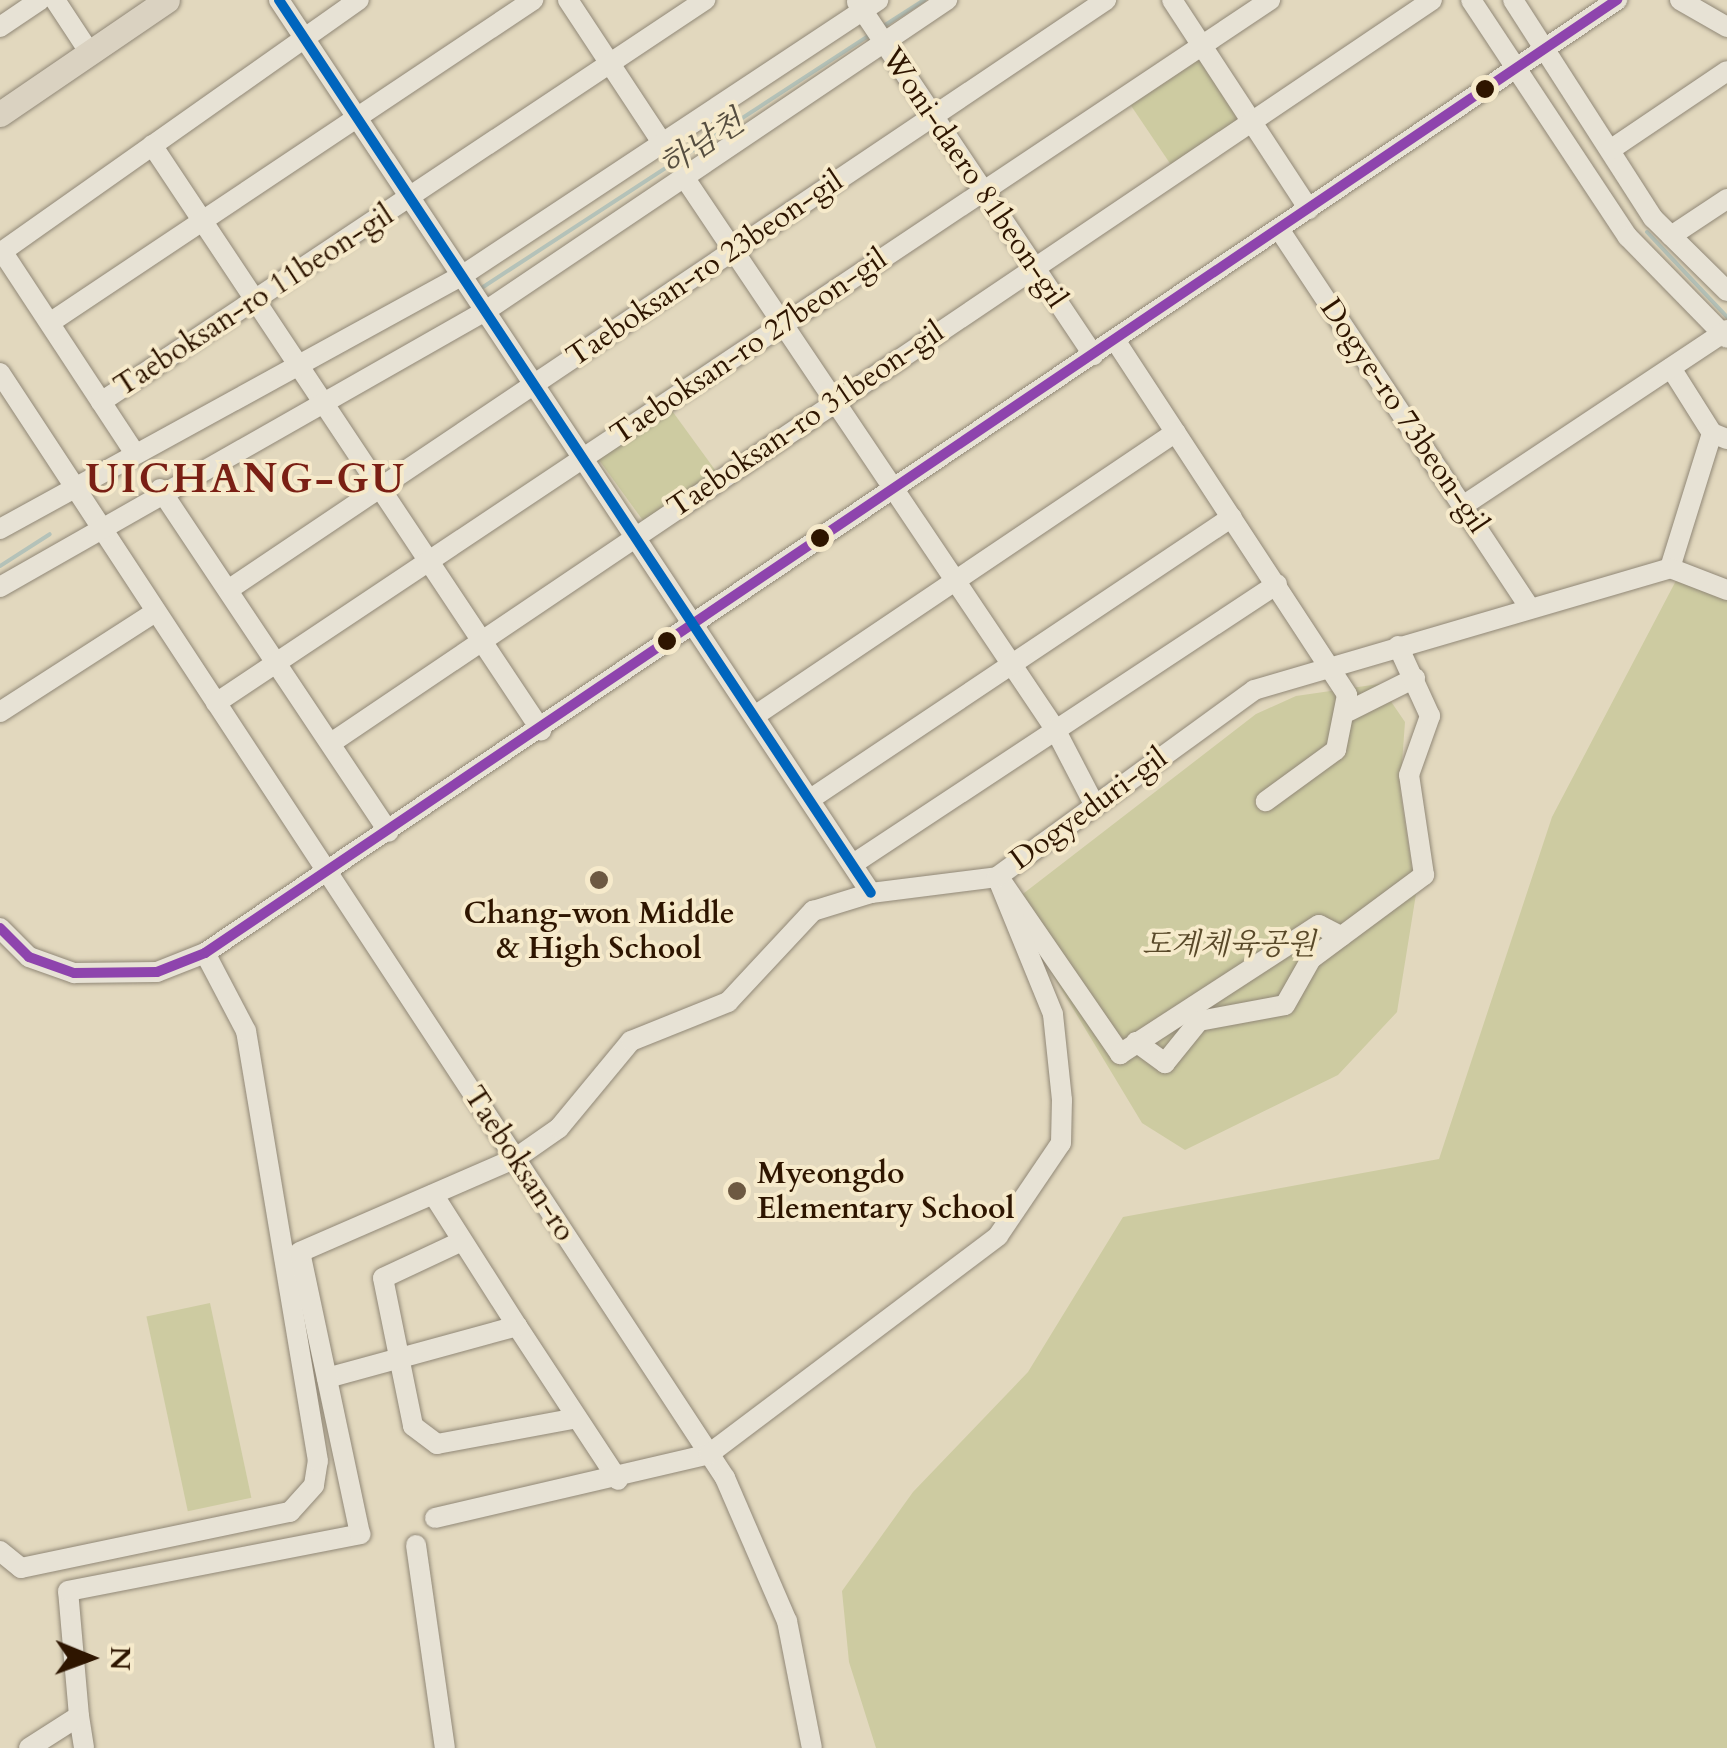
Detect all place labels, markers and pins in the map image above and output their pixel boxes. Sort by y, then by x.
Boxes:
unlabelled marker [1475,79,1495,99]
unlabelled marker [810,528,830,548]
unlabelled marker [657,631,677,651]
marker: Chang-won Middle & High School [588,869,610,891]
place label: Chang-won Middle & High School [463,896,735,966]
place label: Myeongdo Elementary School [757,1156,1014,1226]
marker: Myeongdo Elementary School [726,1180,748,1202]

